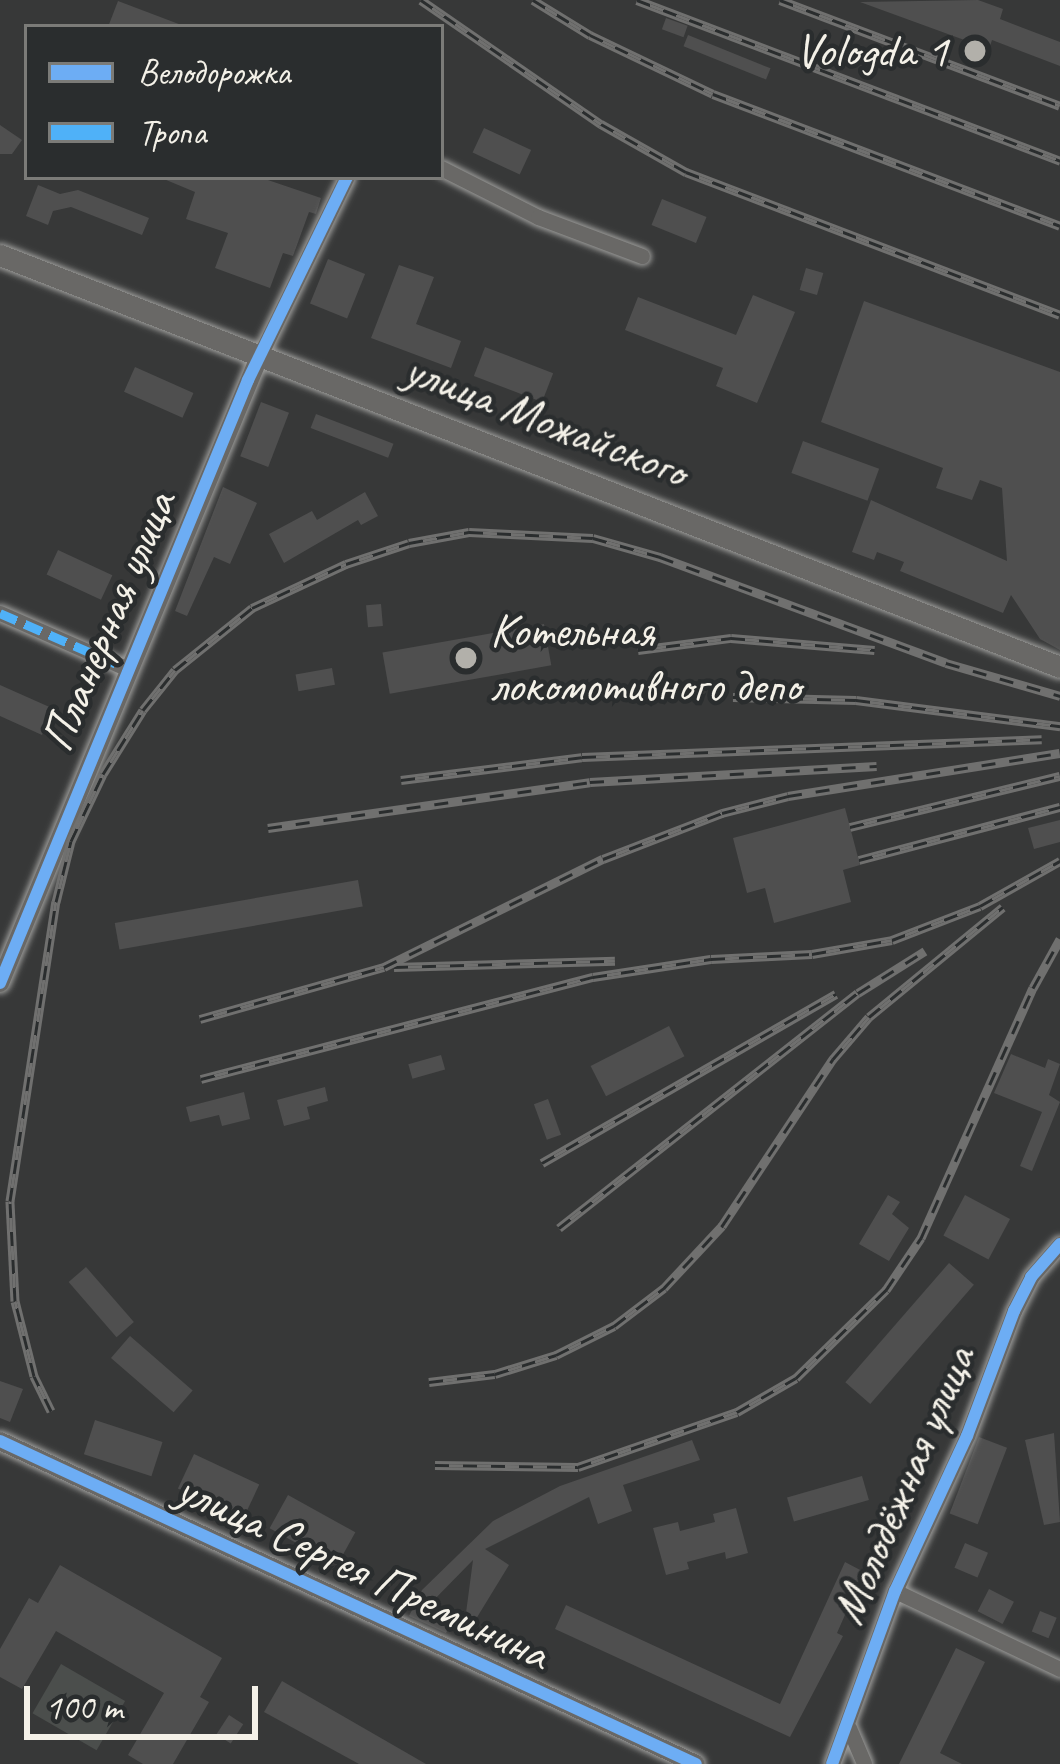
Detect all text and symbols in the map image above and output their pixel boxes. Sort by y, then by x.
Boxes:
place label: Vologda 1 [795,22,948,80]
legend [24,24,444,180]
marker: Vologda 1 [959,35,991,67]
text: Велодорожка [138,49,290,95]
text: Тропа [138,109,206,155]
street label: улица Можайского [395,339,697,501]
street label: Планерная улица [27,481,189,761]
place label: Котельная локомотивного депо [490,601,804,714]
marker: Котельная локомотивного депо [453,645,479,671]
street label: Молодёжная улица [818,1336,988,1634]
street label: улица Сергея Преминина [166,1459,560,1683]
scale bar [30,1662,264,1736]
text: 100 m [45,1684,122,1730]

